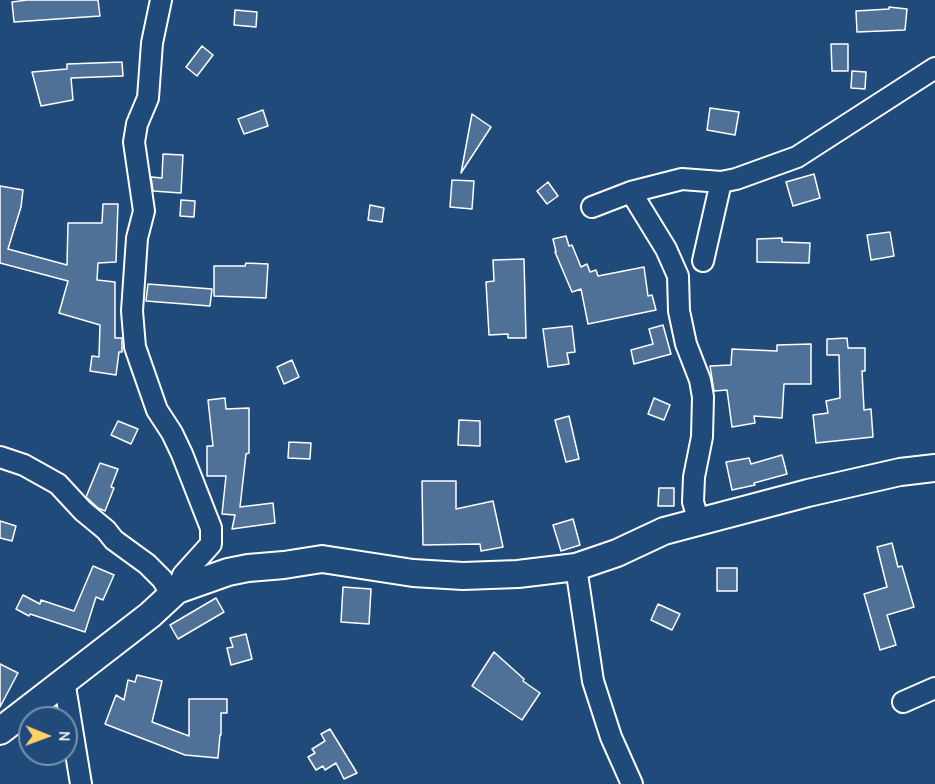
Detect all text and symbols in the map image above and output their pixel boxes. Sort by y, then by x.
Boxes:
north arrow [18,706,78,766]
text: N [55,731,73,742]

